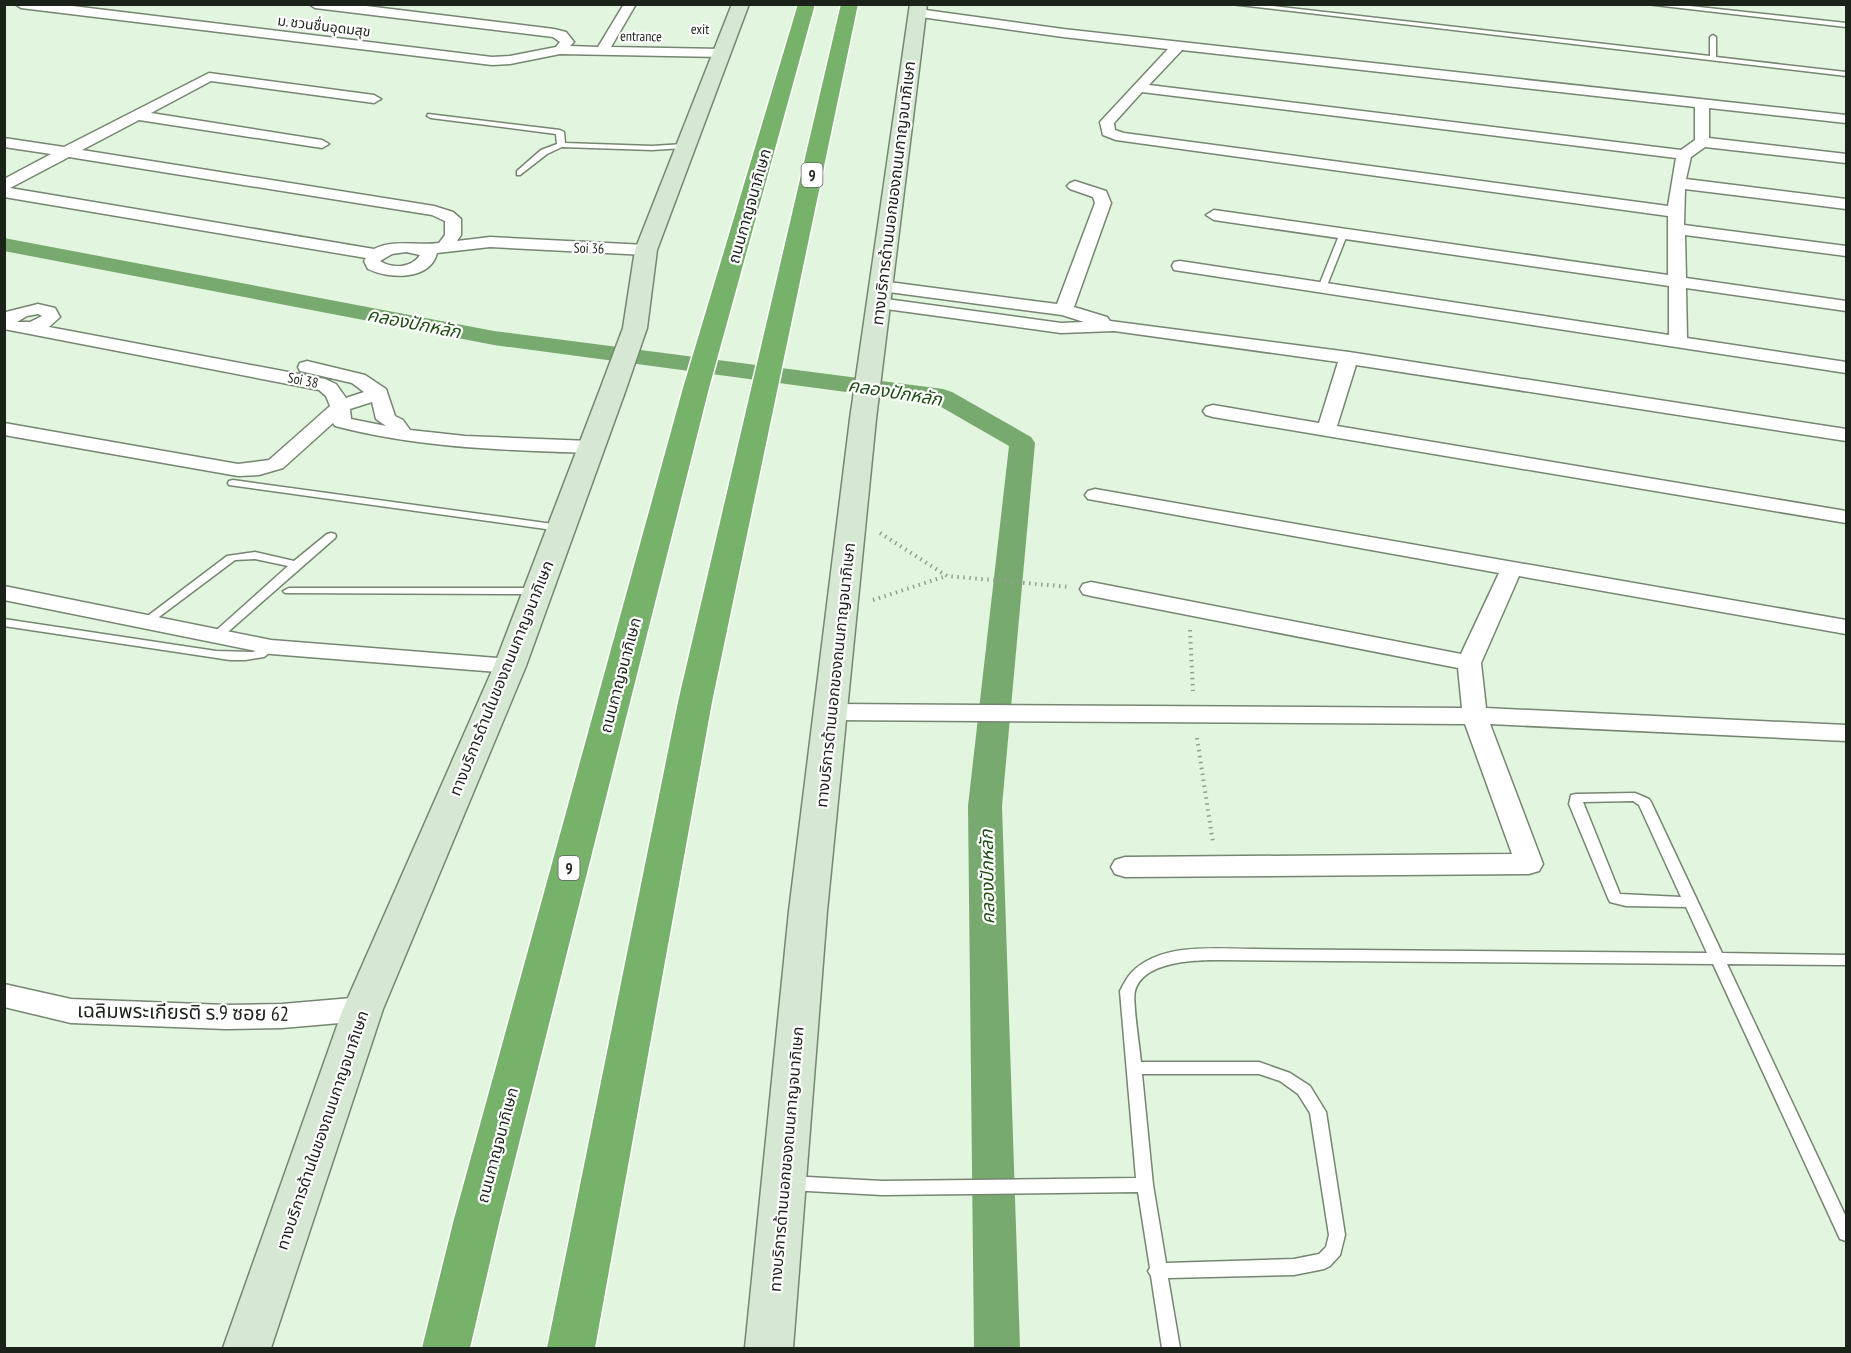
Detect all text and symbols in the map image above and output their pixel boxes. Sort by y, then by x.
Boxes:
street label: ม. ชวนชื่นอุดมสุข [276,10,372,41]
street label: exit [691,20,709,38]
street label: entrance [620,27,662,45]
street label: ทางบริการด้านนอกของถนนกาญจนาภิเษก [867,60,919,326]
street label: ถนนกาญจนาภิเษก [723,146,775,266]
road number: 9 [802,163,822,187]
street label: Soi 36 [573,238,605,258]
water label: คลองปักหลัก [365,303,464,344]
street label: Soi 38 [286,368,320,392]
water label: คลองปักหลัก [846,373,945,411]
street label: ทางบริการด้านนอกของถนนกาญจนาภิเษก [811,542,859,808]
street label: ทางบริการด้านในของถนนกาญจนาภิเษก [445,557,557,799]
street label: ถนนกาญจนาภิเษก [595,615,645,735]
water label: คลองปักหลัก [975,828,999,925]
road number: 9 [558,856,580,880]
street label: เฉลิมพระเกียรติ ร.9 ซอย 62 [77,997,289,1027]
street label: ทางบริการด้านในของถนนกาญจนาภิเษก [272,1008,372,1252]
street label: ทางบริการด้านนอกของถนนกาญจนาภิเษก [764,1026,808,1292]
street label: ถนนกาญจนาภิเษก [472,1085,522,1205]

